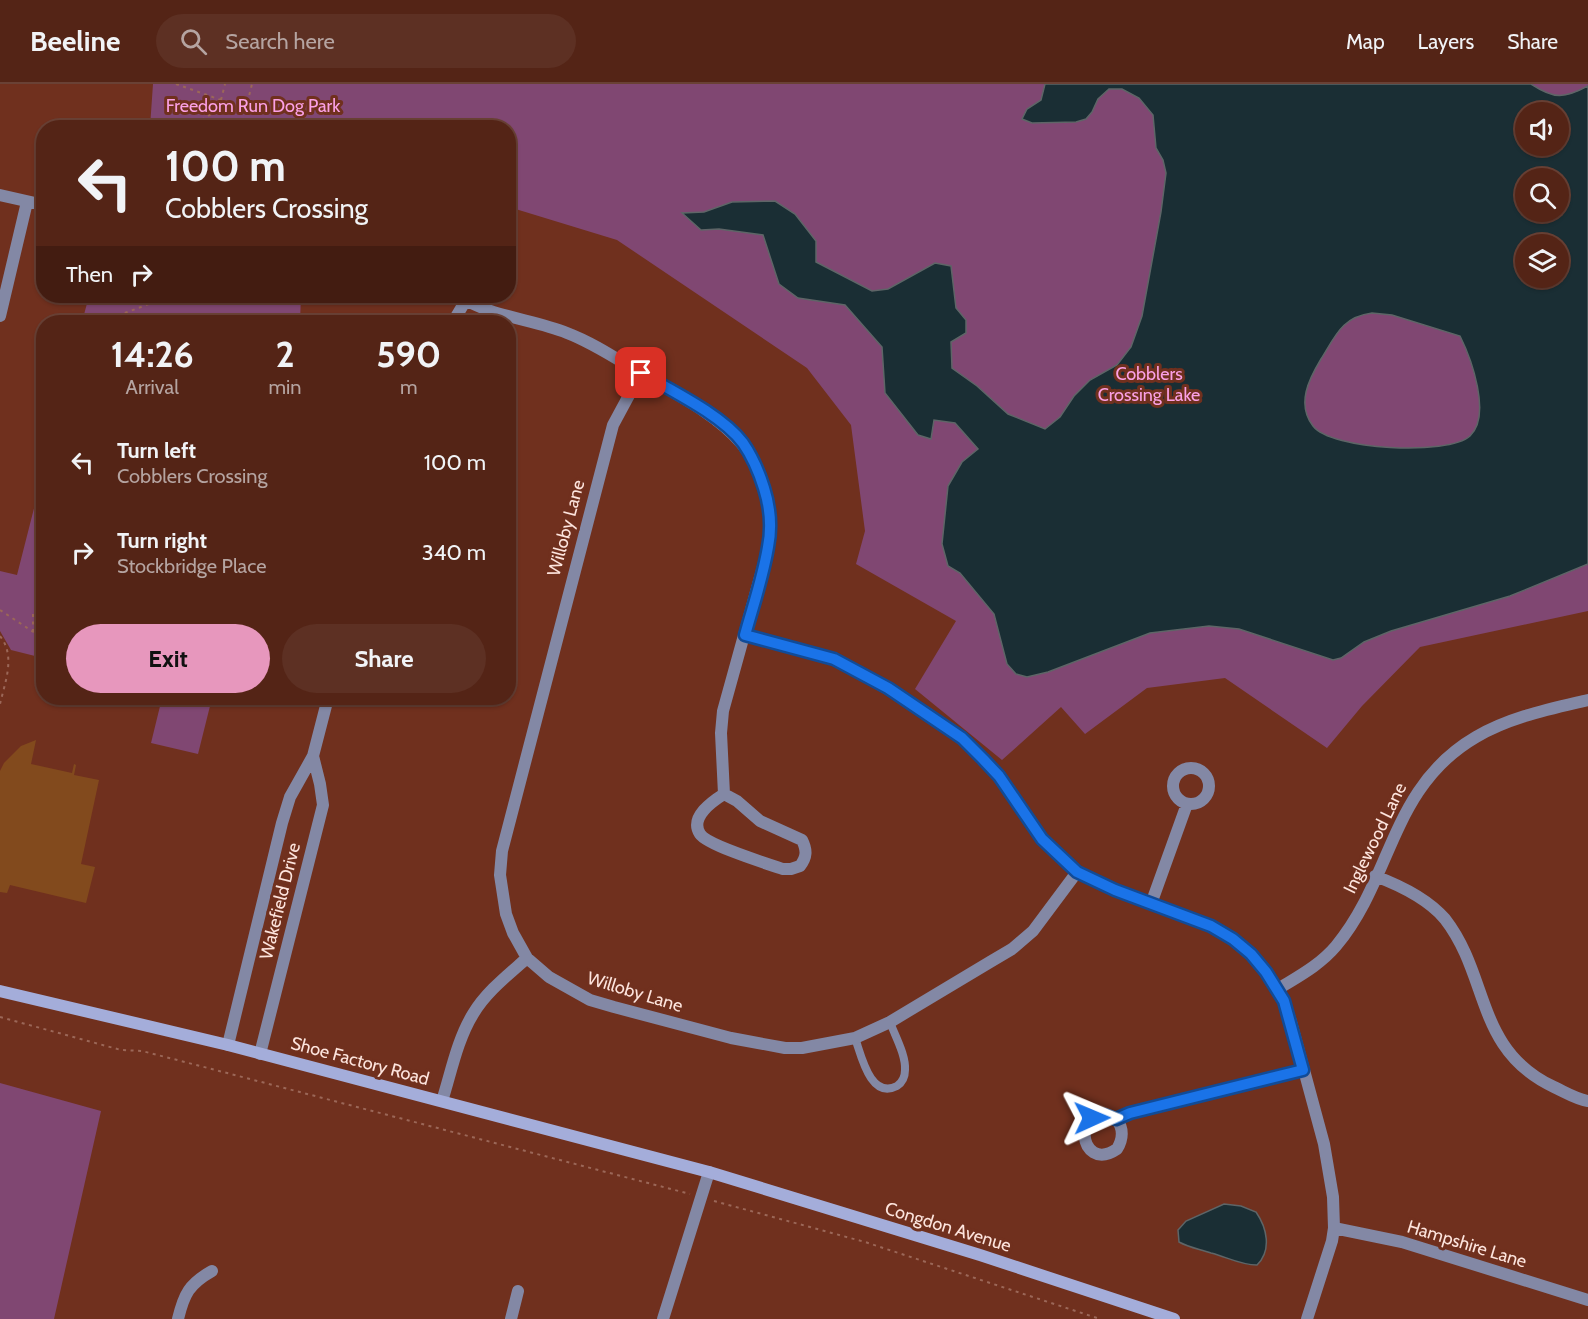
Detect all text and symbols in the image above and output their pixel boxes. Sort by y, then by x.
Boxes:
search box [156,14,576,68]
text: Beeline [30,24,120,58]
icon: search [177,25,210,58]
text: Search here [225,28,335,55]
text: Map [1346,29,1385,54]
text: Layers [1418,29,1474,54]
text: Share [1507,29,1558,54]
park label: Freedom Run Dog Park [166,95,341,117]
map controls [1515,102,1569,288]
button: sound [1515,102,1569,156]
text: 100 m [165,140,286,192]
icon: left [66,144,144,222]
button: search [1515,168,1569,222]
text: Cobblers Crossing [165,192,368,225]
button: layers [1515,234,1569,288]
icon: right [125,258,158,291]
text: Then [66,261,113,288]
text: 14:26 [111,332,194,376]
text: 2 [275,332,294,376]
text: 590 [376,332,441,376]
pin [615,347,666,398]
icon: arrive [624,356,657,389]
park label: Cobblers Crossing Lake [1098,363,1200,406]
text: Arrival [126,375,179,399]
text: min [268,375,301,399]
text: m [400,375,418,399]
text: Turn left [117,437,196,464]
icon: left [66,446,99,479]
text: 100 m [424,449,486,476]
text: Cobblers Crossing [117,464,267,488]
street label: Willoby Lane [543,477,589,579]
text: Turn right [117,527,207,554]
icon: right [66,536,99,569]
text: 340 m [422,539,486,566]
text: Stockbridge Place [117,554,266,578]
button: Exit [66,624,270,693]
button: Share [282,624,486,693]
street label: Inglewood Lane [1339,779,1411,897]
street label: Wakefield Drive [255,840,305,962]
street label: Willoby Lane [584,967,686,1017]
street label: Shoe Factory Road [288,1032,432,1090]
position arrow [1060,1086,1124,1150]
street label: Congdon Avenue [882,1197,1014,1257]
street label: Hampshire Lane [1405,1215,1529,1273]

